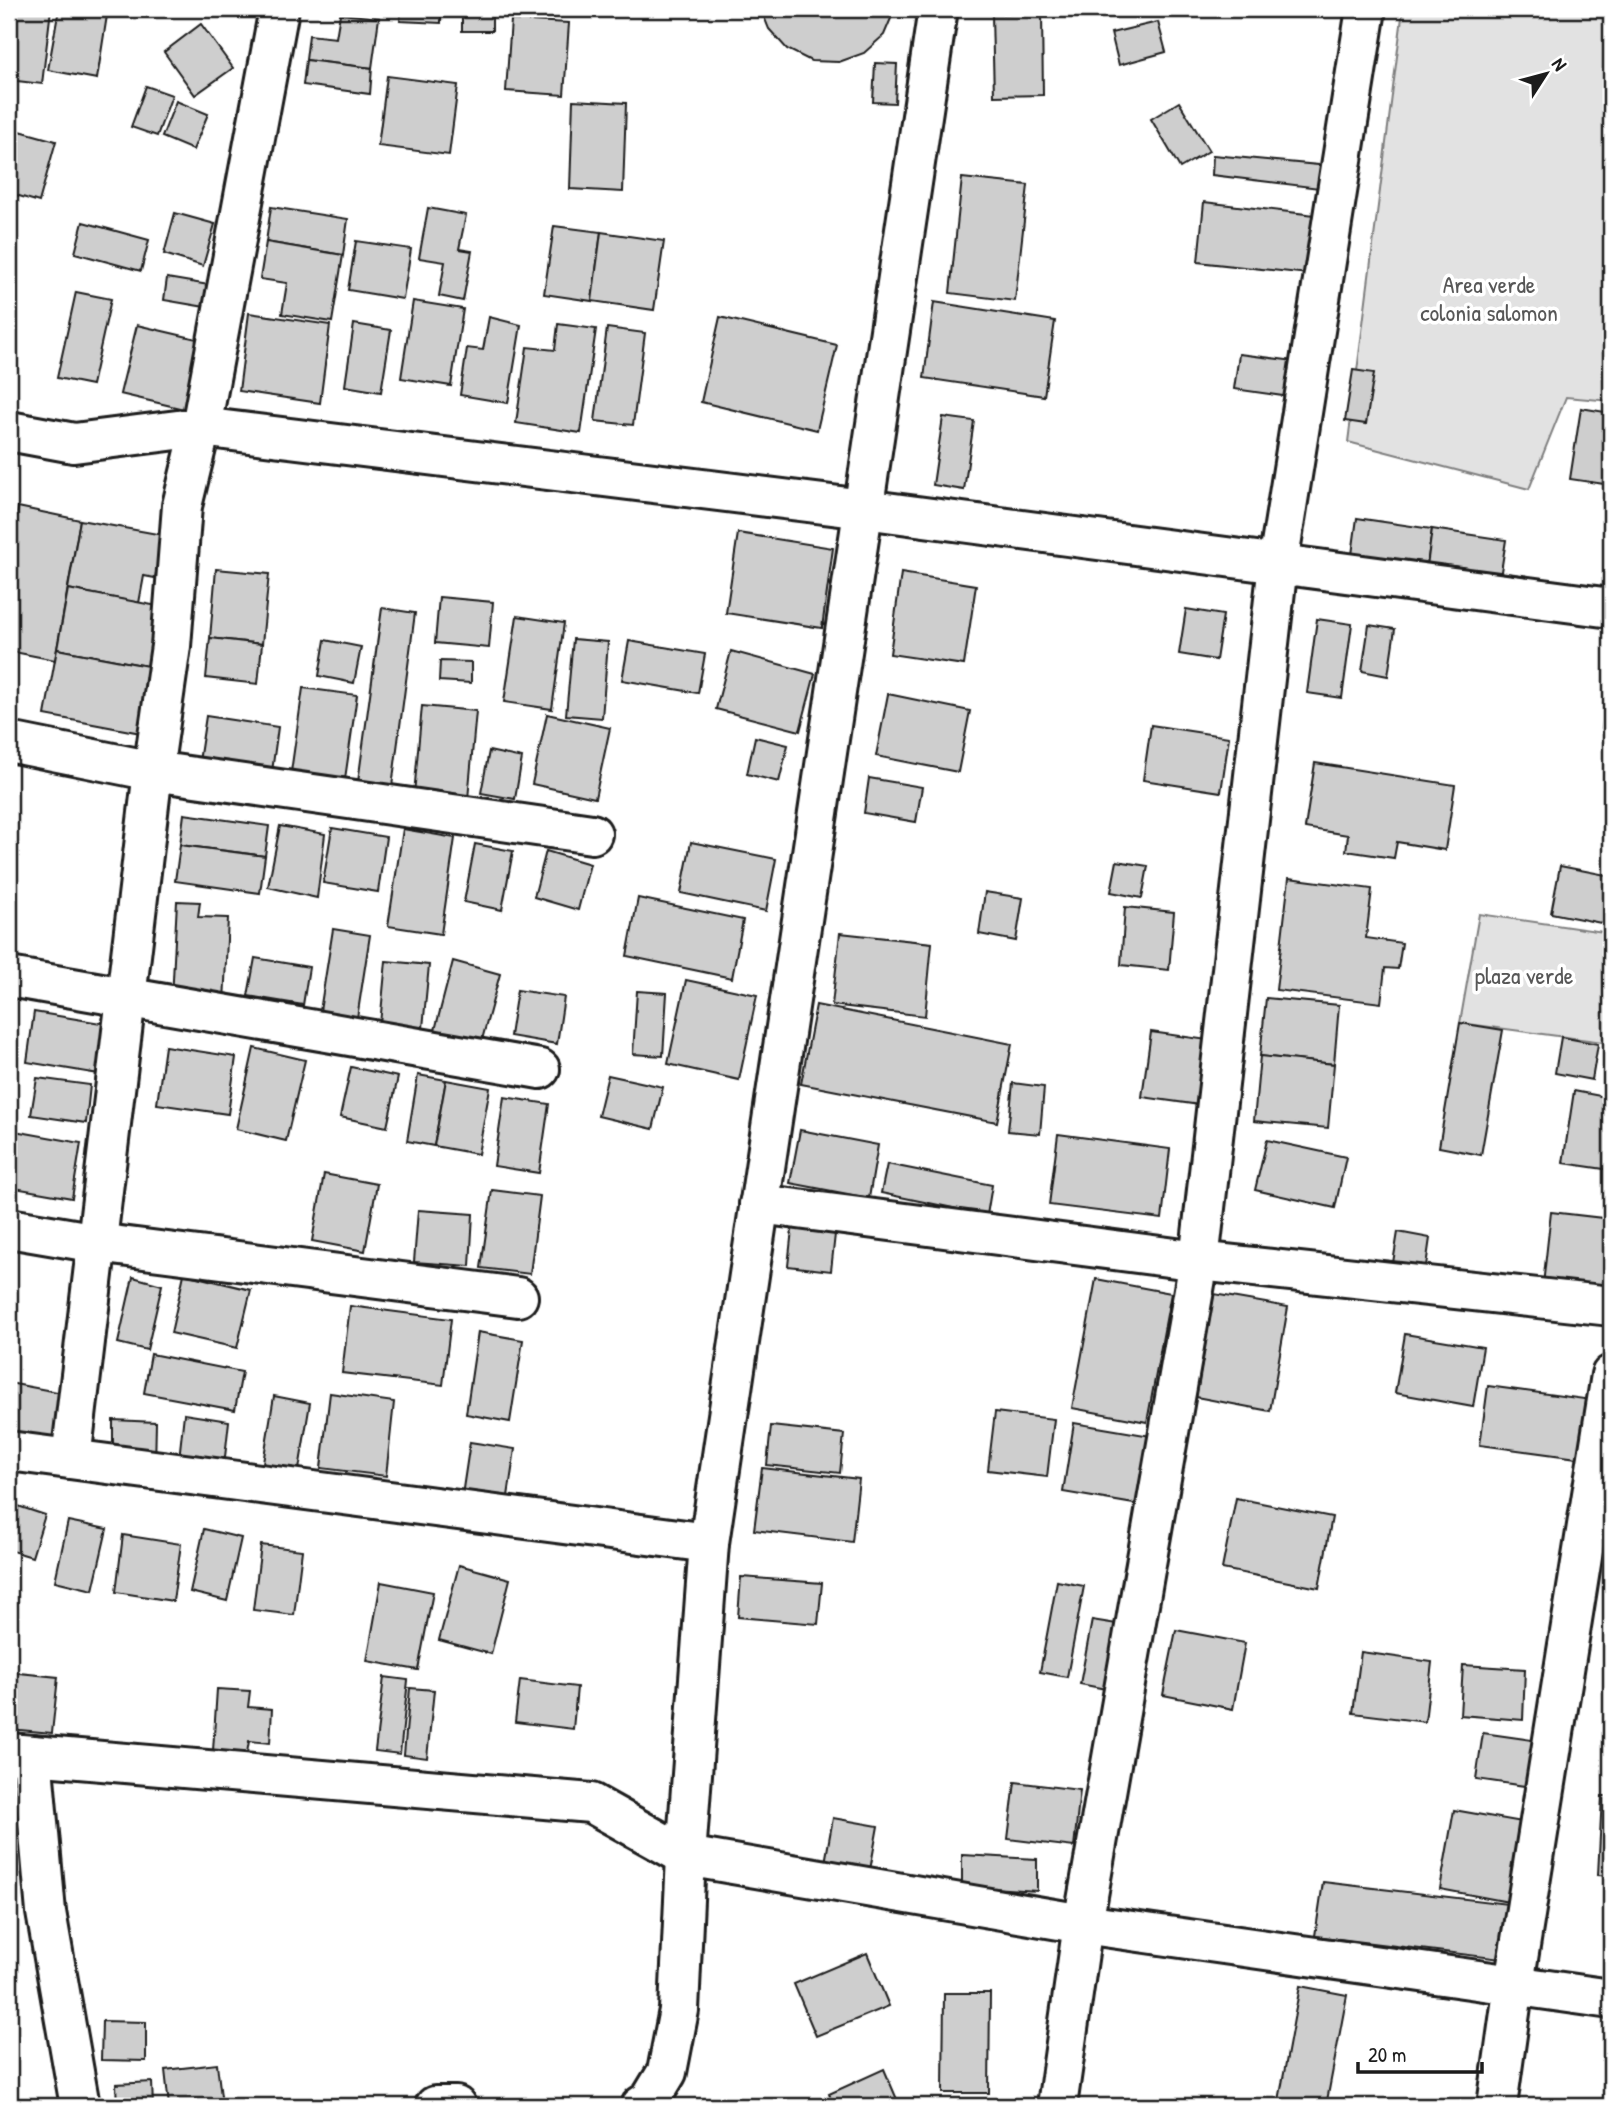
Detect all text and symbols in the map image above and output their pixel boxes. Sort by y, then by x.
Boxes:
north arrow [1512,38,1582,108]
text: N [1546,52,1573,76]
park label: Area verde colonia salomon [1420,268,1558,328]
park label: plaza verde [1475,959,1574,991]
scale bar [1358,2031,1482,2075]
text: 20 m [1368,2040,1406,2069]

